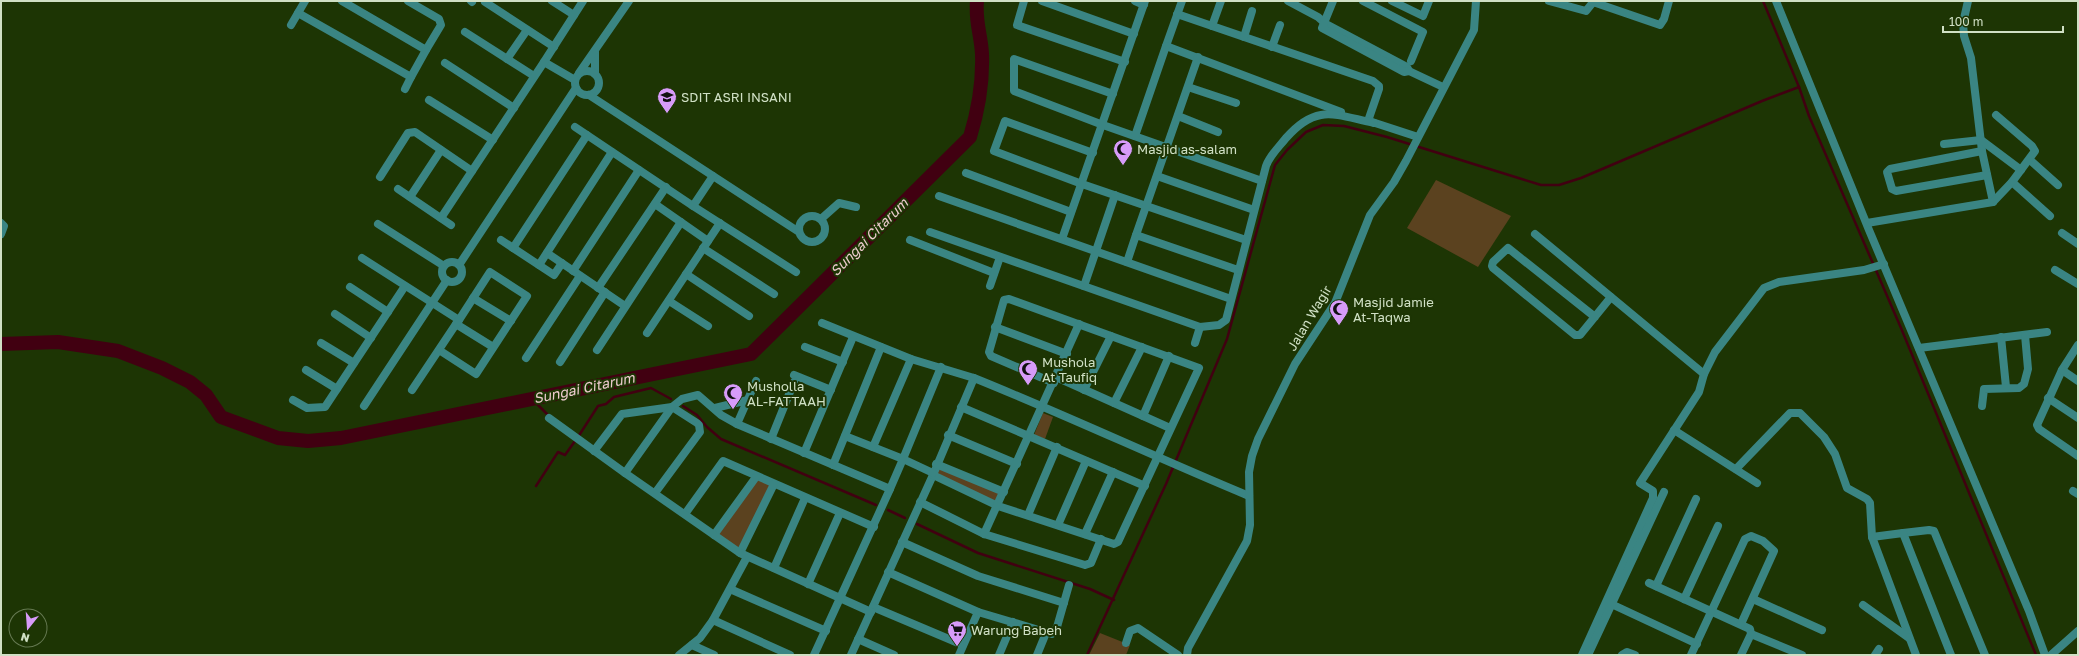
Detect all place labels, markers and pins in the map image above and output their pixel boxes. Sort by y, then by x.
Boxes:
school or university icon: SDIT ASRI INSANI [656,86,678,114]
place label: SDIT ASRI INSANI [681,89,792,105]
mosque icon: Masjid as-salam [1112,138,1134,166]
place label: Masjid as-salam [1137,141,1237,157]
place label: Masjid Jamie At-Taqwa [1353,294,1434,325]
mosque icon: Masjid Jamie At-Taqwa [1328,298,1350,326]
place label: Mushola At Taufiq [1042,354,1097,385]
mosque icon: Mushola At Taufiq [1017,358,1039,386]
place label: Musholla AL-FATTAAH [747,378,826,409]
mosque icon: Musholla AL-FATTAAH [722,382,744,410]
supermarket icon: Warung Babeh [946,619,968,647]
place label: Warung Babeh [971,622,1062,638]

